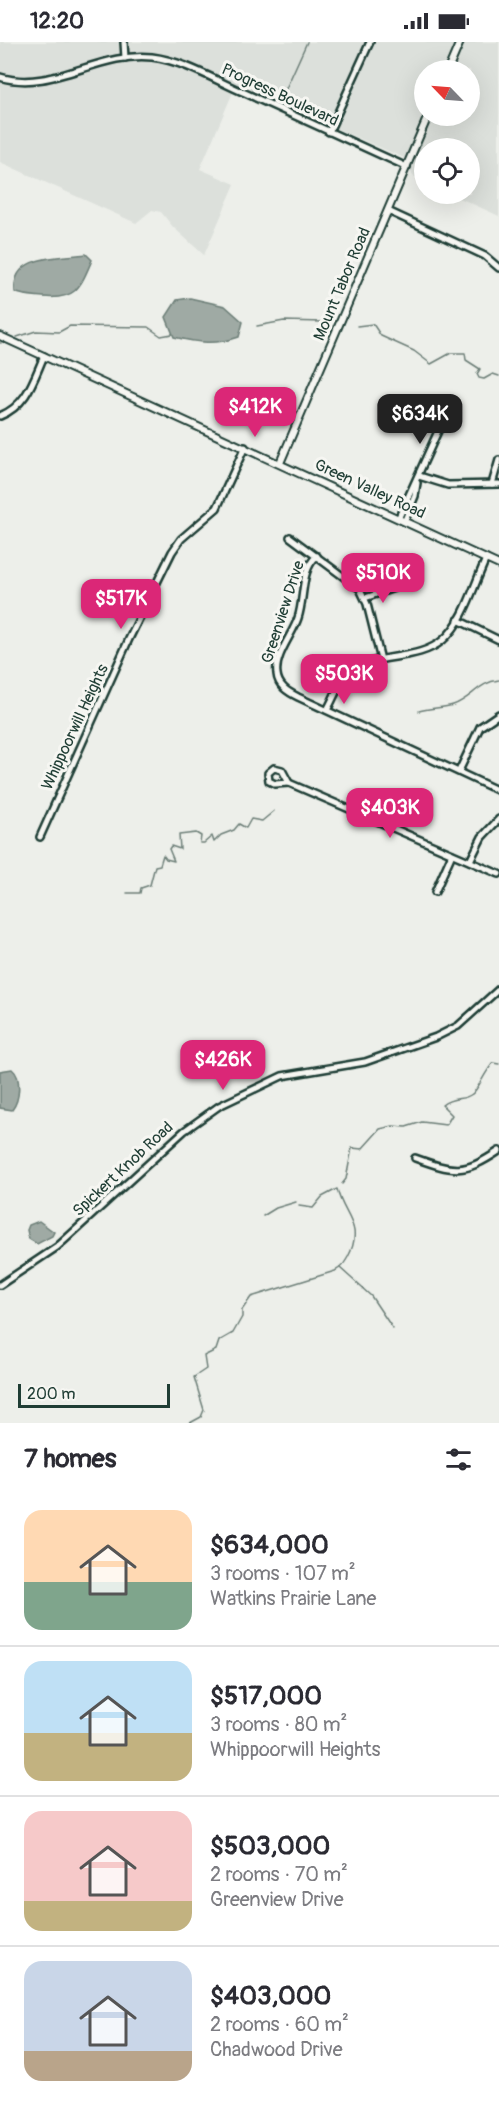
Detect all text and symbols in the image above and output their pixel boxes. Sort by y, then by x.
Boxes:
text: 12:20 [30,7,84,35]
street label: Progress Boulevard [218,59,342,131]
north arrow [414,60,480,126]
map controls [414,60,480,204]
button: locate [414,138,480,204]
street label: Mount Tabor Road [309,224,375,344]
pin: $412K [213,387,297,438]
text: $412K [228,394,282,419]
pin: $634K [378,394,462,445]
text: $634K [391,401,449,426]
street label: Green Valley Road [311,455,429,523]
pin: $510K [341,553,425,604]
street label: Greenview Drive [257,558,309,666]
text: $510K [355,560,411,585]
pin: $517K [79,579,163,630]
text: $517K [95,586,147,611]
pin: $503K [302,654,386,705]
street label: Whippoorwill Heights [37,661,113,793]
text: $503K [315,661,373,686]
pin: $403K [348,788,432,839]
text: $403K [360,795,420,820]
pin: $426K [181,1040,265,1091]
text: $426K [194,1047,252,1072]
street label: Spickert Knob Road [69,1117,177,1221]
scale bar [18,1381,170,1408]
text: 200 m [27,1384,75,1404]
text: 7 homes [24,1443,116,1475]
icon: filters [442,1443,475,1476]
text: $634,000 [210,1529,329,1561]
icon: home [72,1534,144,1606]
text: 3 rooms · 107 m² [210,1561,356,1586]
text: Watkins Prairie Lane [210,1586,376,1611]
text: $517,000 [210,1680,322,1712]
icon: home [72,1685,144,1757]
text: 3 rooms · 80 m² [210,1712,347,1737]
text: Whippoorwill Heights [210,1737,381,1762]
text: $503,000 [210,1830,330,1862]
icon: home [72,1835,144,1907]
text: 2 rooms · 70 m² [210,1862,348,1887]
text: Greenview Drive [210,1887,344,1912]
text: $403,000 [210,1980,331,2012]
icon: home [72,1985,144,2057]
text: 2 rooms · 60 m² [210,2012,349,2037]
text: Chadwood Drive [210,2037,343,2062]

